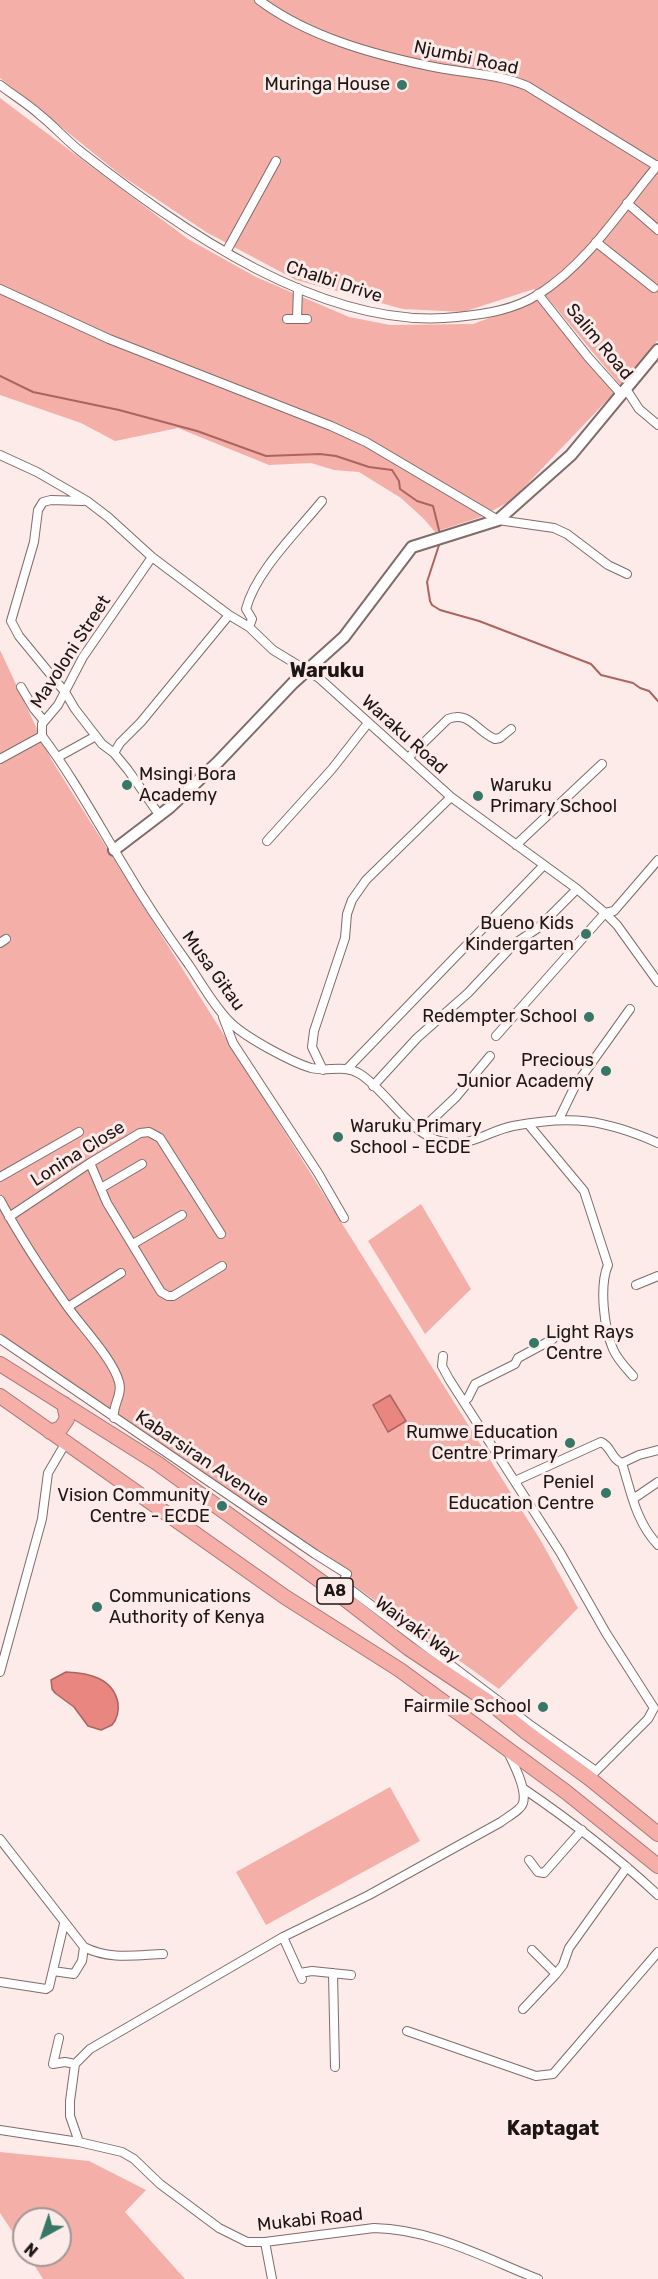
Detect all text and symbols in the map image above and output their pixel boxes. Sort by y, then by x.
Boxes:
street label: Njumbi Road [412,36,520,80]
place label: Muringa House [264,74,390,96]
marker: Muringa House [395,78,409,92]
street label: Chalbi Drive [283,256,385,308]
street label: Salim Road [561,299,637,385]
street label: Mavoloni Street [26,591,116,713]
district label: Waruku [290,659,364,683]
street label: Waraku Road [357,691,451,779]
place label: Msingi Bora Academy [139,764,236,806]
place label: Waruku Primary School [490,775,617,818]
marker: Msingi Bora Academy [120,778,134,792]
marker: Waruku Primary School [471,789,485,803]
place label: Bueno Kids Kindergarten [465,913,574,956]
street label: Musa Gitau [177,927,249,1015]
marker: Bueno Kids Kindergarten [579,927,593,941]
place label: Redempter School [422,1006,577,1028]
marker: Redempter School [582,1010,596,1024]
place label: Precious Junior Academy [457,1050,594,1092]
marker: Precious Junior Academy [599,1064,613,1078]
place label: Waruku Primary School - ECDE [350,1116,482,1158]
street label: Lonina Close [27,1117,129,1191]
marker: Waruku Primary School - ECDE [331,1130,345,1144]
place label: Light Rays Centre [546,1322,634,1364]
marker: Light Rays Centre [527,1336,541,1350]
street label: Kabarsiran Avenue [131,1406,273,1512]
place label: Rumwe Education Centre Primary [406,1422,558,1464]
marker: Rumwe Education Centre Primary [563,1436,577,1450]
place label: Peniel Education Centre [448,1472,594,1514]
place label: Vision Community Centre - ECDE [57,1485,210,1528]
marker: Peniel Education Centre [599,1486,613,1500]
marker: Vision Community Centre - ECDE [215,1499,229,1513]
road number: A8 [317,1578,353,1604]
place label: Communications Authority of Kenya [109,1586,265,1628]
street label: Waiyaki Way [370,1592,464,1668]
marker: Communications Authority of Kenya [90,1600,104,1614]
place label: Fairmile School [404,1696,531,1718]
marker: Fairmile School [536,1700,550,1714]
district label: Kaptagat [507,2117,599,2141]
street label: Mukabi Road [256,2204,364,2236]
north arrow [12,2207,72,2267]
text: N [21,2239,42,2261]

